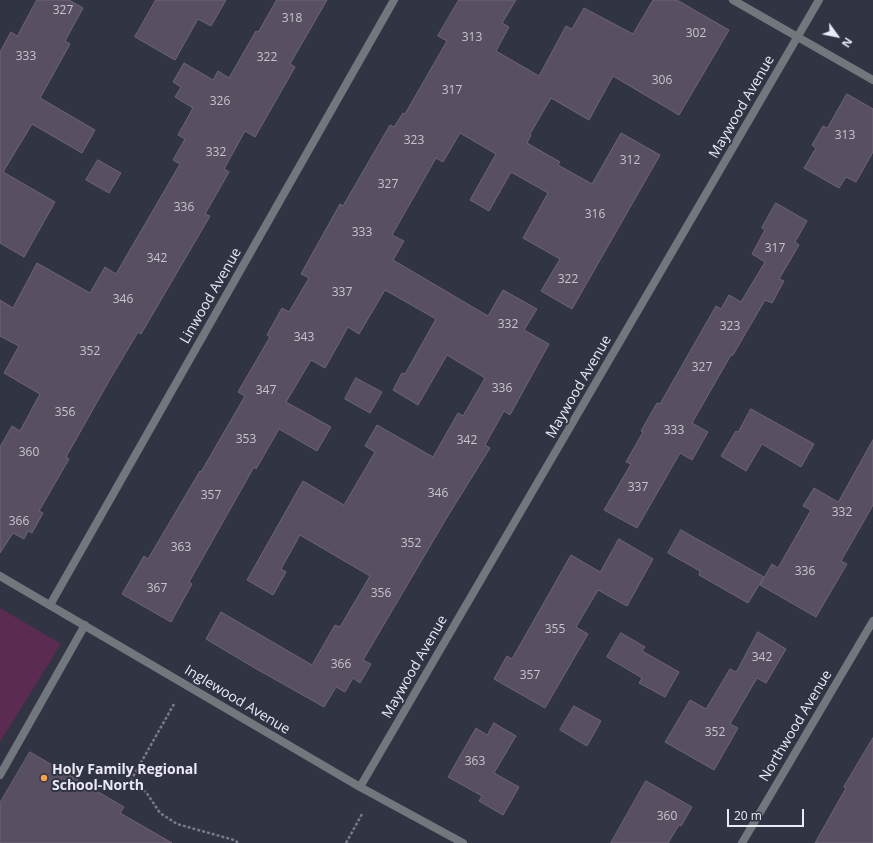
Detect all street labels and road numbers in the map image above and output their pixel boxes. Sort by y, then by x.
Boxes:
street label: Maywood Avenue [706,53,778,161]
street label: Linwood Avenue [177,245,245,347]
street label: Maywood Avenue [543,333,615,441]
street label: Maywood Avenue [379,613,451,721]
street label: Inglewood Avenue [181,662,293,738]
street label: Northwood Avenue [756,667,836,785]

